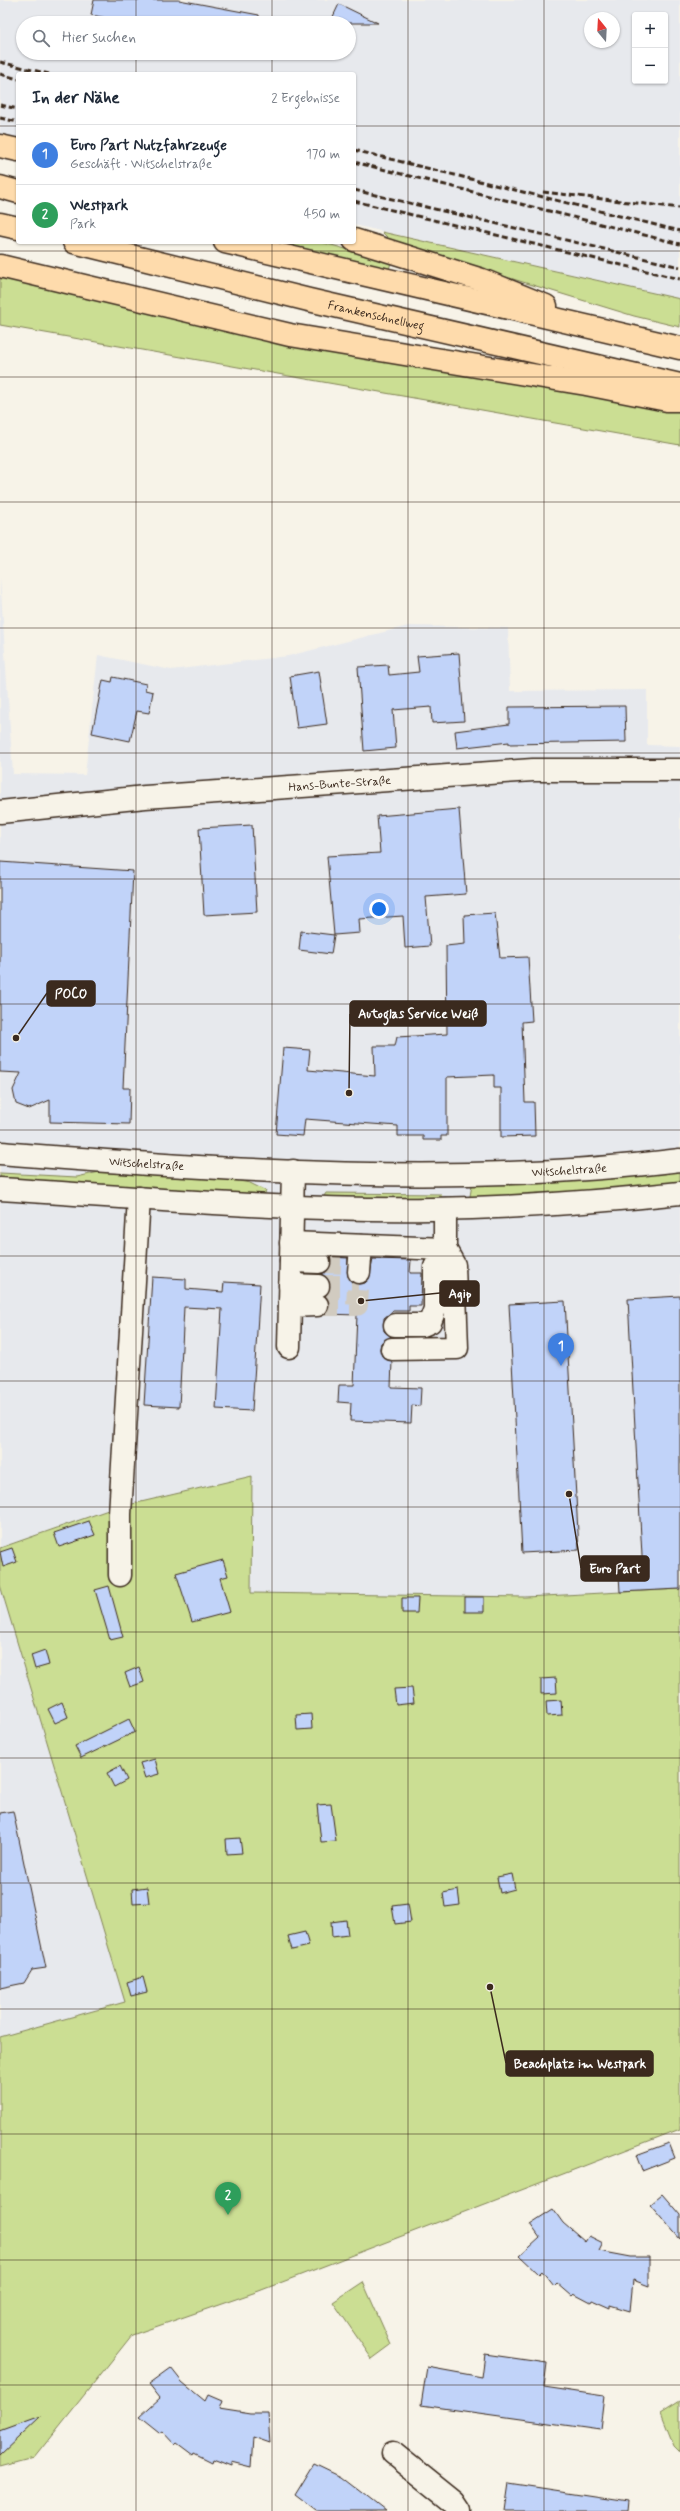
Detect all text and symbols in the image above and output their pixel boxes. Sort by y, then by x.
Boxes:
north arrow [584,12,620,48]
map controls [632,12,668,84]
button: + [632,12,668,48]
search box [16,16,356,60]
icon: search [30,27,52,49]
text: Hier suchen [62,28,136,48]
button: − [632,48,668,84]
text: In der Nähe [32,87,120,109]
text: 2 Ergebnisse [271,90,340,107]
text: Euro Part Nutzfahrzeuge [70,136,227,156]
text: 1 [42,146,48,163]
text: 170 m [306,146,340,163]
text: Geschäft · Witschelstraße [70,156,212,173]
text: Westpark [70,196,128,216]
text: 2 [42,206,48,223]
text: 450 m [304,206,340,223]
text: Park [70,216,96,233]
street label: Frankenschnellweg [326,298,426,336]
street label: Hans-Bunte-Straße [288,773,392,796]
your location [369,899,389,919]
callout: POCO [47,981,95,1006]
text: POCO [55,986,87,1003]
callout: Autoglas Service Weiß [350,1001,486,1026]
text: Autoglas Service Weiß [358,1006,478,1026]
street label: Witschelstraße [108,1154,185,1175]
street label: Witschelstraße [531,1161,608,1181]
callout: Agip [440,1281,479,1306]
text: Agip [449,1286,472,1304]
pin: 1 [548,1333,574,1366]
callout: Euro Part [581,1556,649,1581]
text: Euro Part [589,1561,642,1578]
callout: Beachplatz im Westpark [506,2051,653,2076]
text: Beachplatz im Westpark [514,2056,647,2073]
pin: 2 [215,2182,241,2215]

